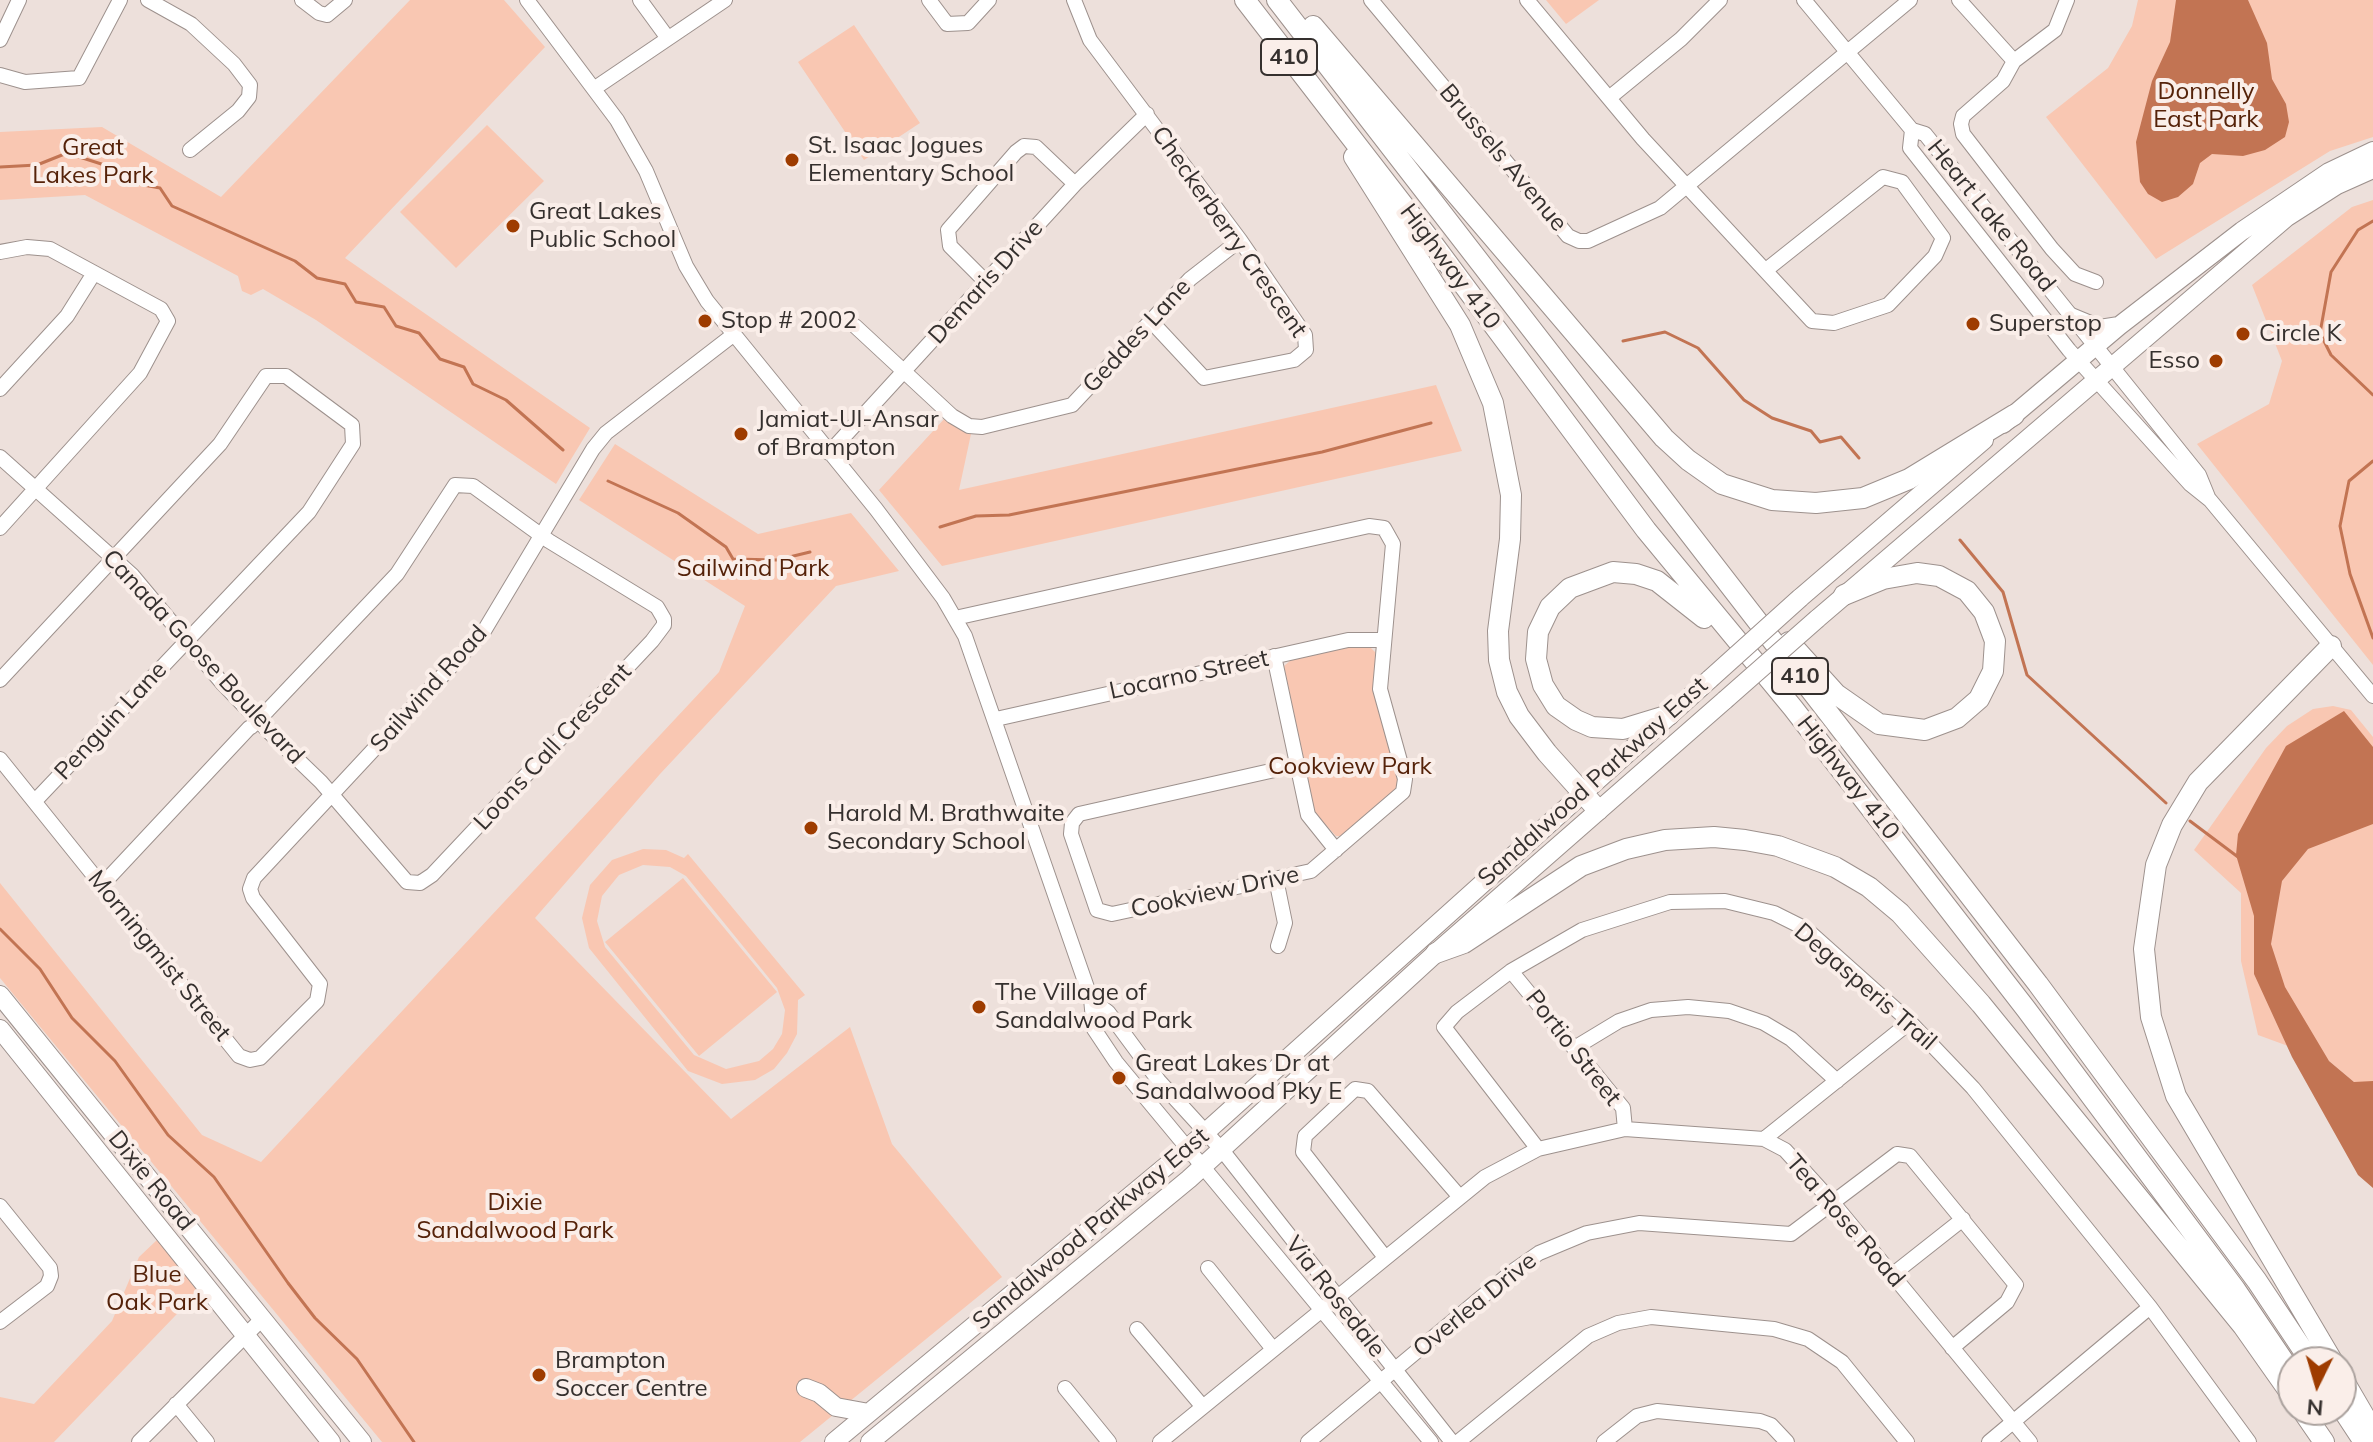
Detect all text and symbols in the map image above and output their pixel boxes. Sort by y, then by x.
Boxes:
road number: 410 [1261,39,1317,75]
park label: Donnelly East Park [2153,78,2259,134]
street label: Brussels Avenue [1433,79,1573,237]
street label: Checkerberry Crescent [1145,121,1313,343]
place label: St. Isaac Jogues Elementary School [808,132,1014,188]
park label: Great Lakes Park [32,134,154,190]
street label: Heart Lake Road [1921,134,2061,298]
marker: St. Isaac Jogues Elementary School [783,151,801,169]
place label: Great Lakes Public School [529,198,676,254]
street label: Highway 410 [1393,199,1507,335]
street label: Demaris Drive [923,214,1049,350]
marker: Great Lakes Public School [504,217,522,235]
street label: Geddes Lane [1077,273,1197,399]
place label: Stop # 2002 [721,307,857,335]
place label: Superstop [1989,310,2102,338]
marker: Stop # 2002 [696,312,714,330]
marker: Superstop [1964,315,1982,333]
place label: Circle K [2259,320,2342,348]
marker: Circle K [2234,325,2252,343]
place label: Esso [2149,347,2200,375]
marker: Esso [2207,352,2225,370]
place label: Jamiat-Ul-Ansar of Brampton [757,406,939,462]
marker: Jamiat-Ul-Ansar of Brampton [732,425,750,443]
street label: Canada Goose Boulevard [96,544,310,770]
park label: Sailwind Park [677,555,829,583]
street label: Sailwind Road [364,620,494,758]
street label: Locarno Street [1107,644,1271,706]
street label: Penguin Lane [49,656,173,786]
street label: Loons Call Crescent [468,658,638,836]
road number: 410 [1772,658,1828,694]
street label: Sandalwood Parkway East [1472,671,1714,893]
street label: Highway 410 [1791,710,1905,846]
park label: Cookview Park [1268,753,1432,781]
place label: Harold M. Brathwaite Secondary School [827,800,1064,856]
marker: Harold M. Brathwaite Secondary School [802,819,820,837]
street label: Cookview Drive [1128,860,1302,924]
street label: Morningmist Street [81,865,237,1047]
street label: Degasperis Trail [1788,917,1942,1057]
place label: The Village of Sandalwood Park [995,979,1192,1035]
street label: Portio Street [1519,985,1627,1111]
marker: The Village of Sandalwood Park [970,998,988,1016]
place label: Great Lakes Dr at Sandalwood Pky E [1135,1050,1342,1106]
marker: Great Lakes Dr at Sandalwood Pky E [1110,1069,1128,1087]
street label: Sandalwood Parkway East [967,1122,1215,1336]
street label: Dixie Road [102,1125,200,1237]
street label: Tea Rose Road [1780,1149,1910,1293]
park label: Dixie Sandalwood Park [416,1189,614,1245]
street label: Via Rosedale [1279,1231,1391,1363]
street label: Overlea Drive [1408,1247,1542,1363]
park label: Blue Oak Park [106,1261,208,1317]
north arrow [2277,1346,2357,1426]
place label: Brampton Soccer Centre [555,1347,708,1403]
marker: Brampton Soccer Centre [530,1366,548,1384]
text: N [2306,1393,2325,1423]

